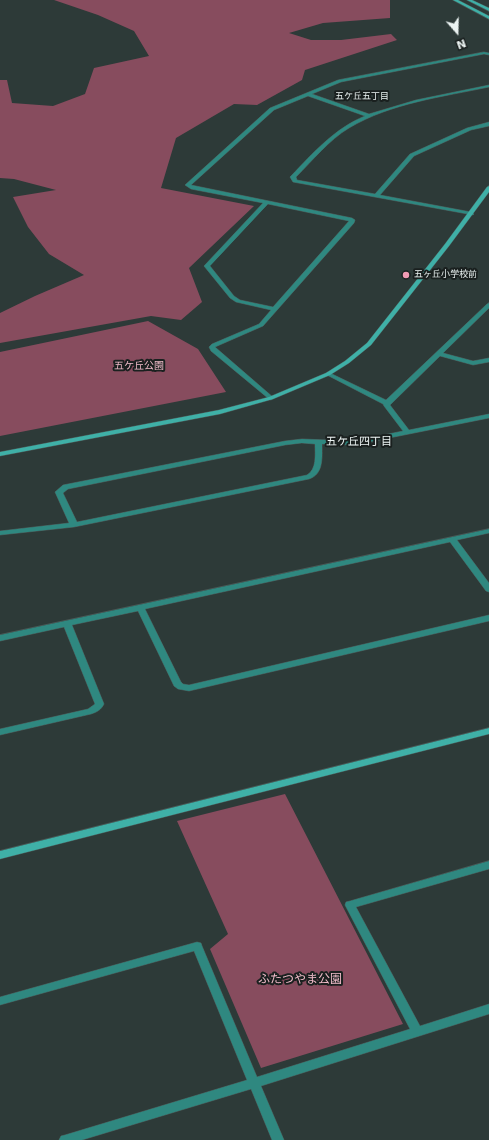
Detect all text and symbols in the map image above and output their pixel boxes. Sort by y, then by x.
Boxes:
north arrow [437,12,477,52]
text: N [455,36,468,51]
district label: 五ケ丘五丁目 [335,92,389,102]
marker: 五ヶ丘小学校前 [401,270,411,280]
place label: 五ヶ丘小学校前 [414,270,477,280]
park label: 五ケ丘公園 [114,360,164,372]
district label: 五ケ丘四丁目 [326,435,392,449]
park label: ふたつやま公園 [258,973,342,987]

